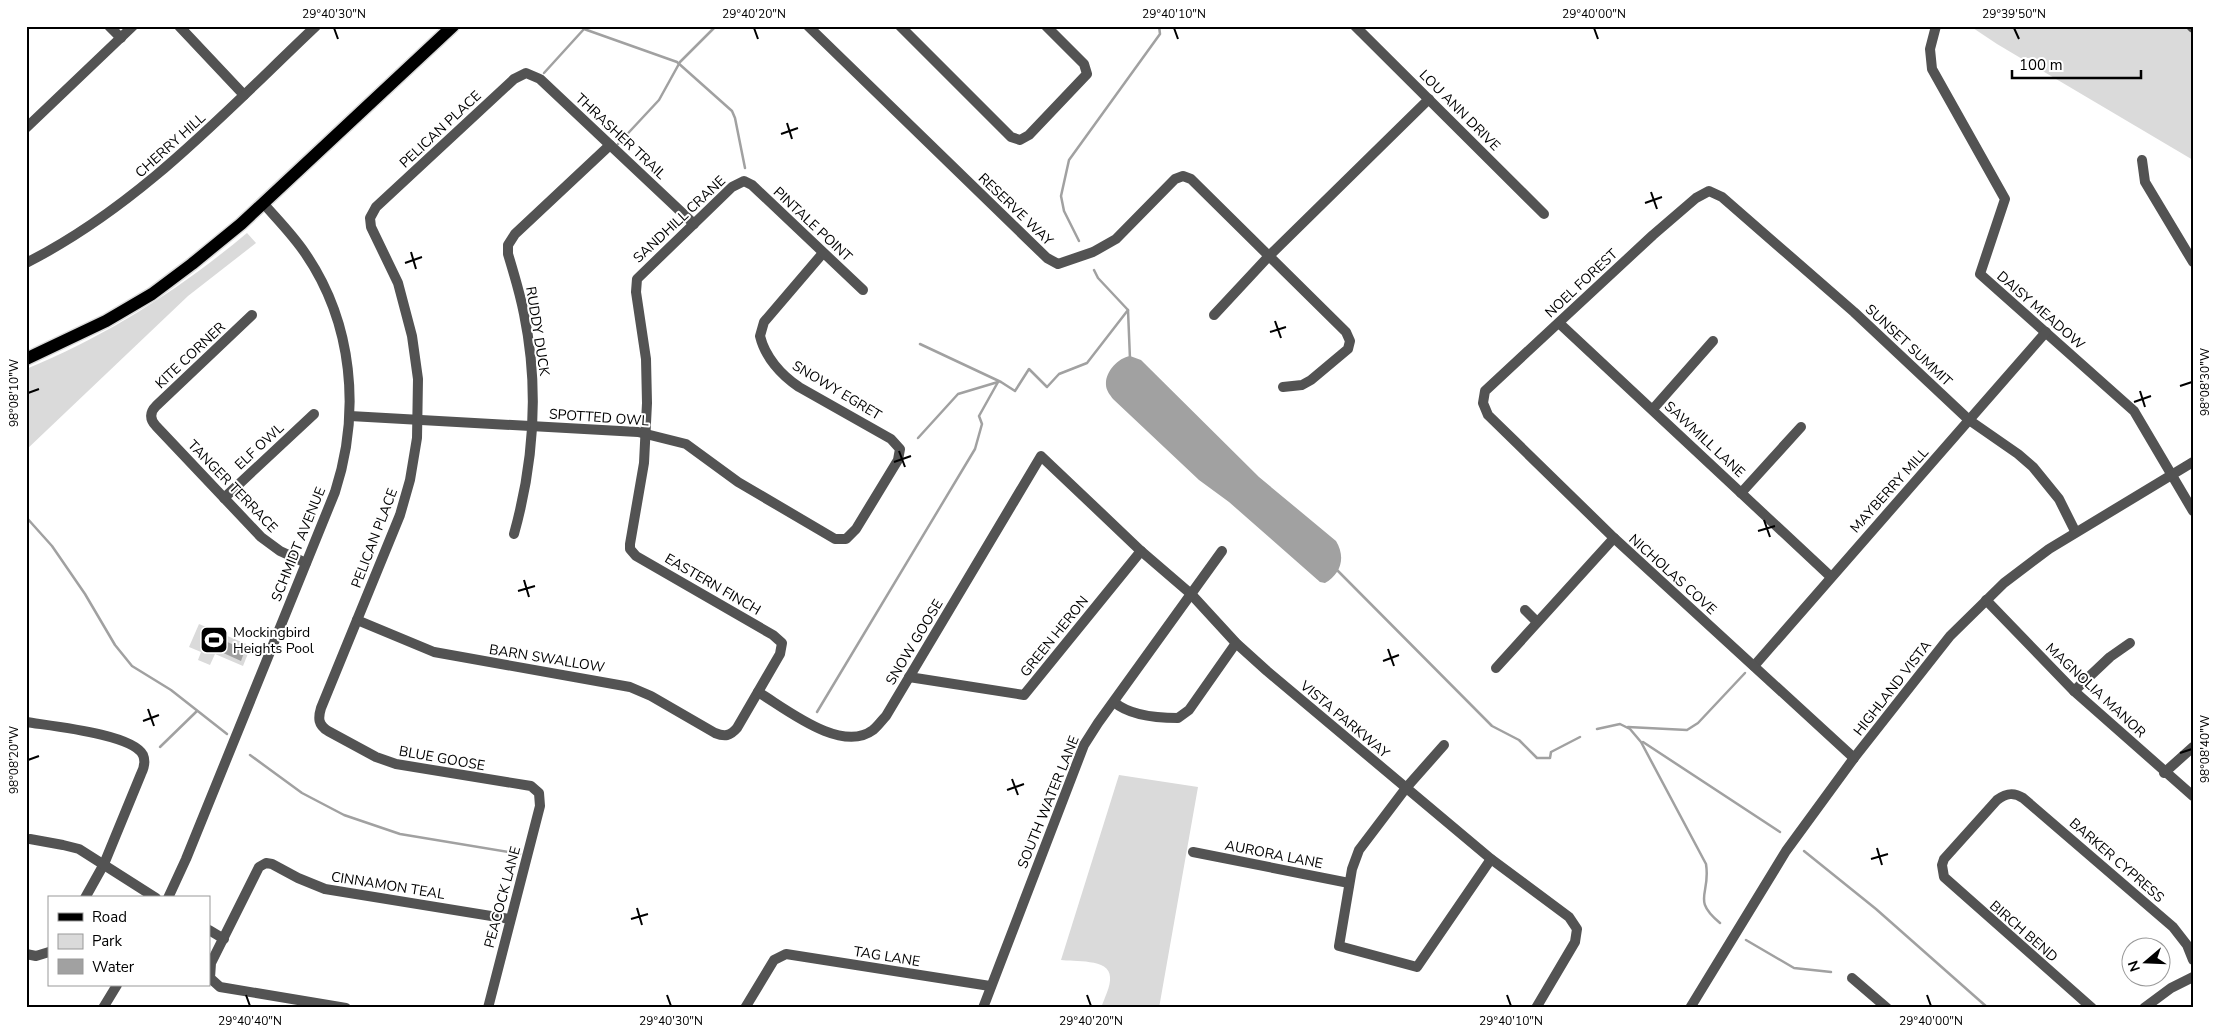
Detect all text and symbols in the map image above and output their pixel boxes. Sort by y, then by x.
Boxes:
text: 29°40'30"N [302,6,366,22]
text: 29°40'20"N [722,6,786,22]
text: 29°40'10"N [1142,6,1206,22]
text: 29°40'00"N [1562,6,1626,22]
text: 29°39'50"N [1982,6,2046,22]
scale bar [2012,48,2140,80]
text: 100 m [2019,55,2063,75]
street label: LOU ANN DRIVE [1415,66,1504,155]
street label: PELICAN PLACE [395,86,485,172]
street label: THRASHER TRAIL [571,89,671,184]
street label: CHERRY HILL [131,109,210,182]
street label: RESERVE WAY [974,169,1058,250]
street label: SANDHILL CRANE [629,172,730,267]
street label: PINTALE POINT [769,183,857,266]
street label: NOEL FOREST [1541,244,1622,322]
street label: DAISY MEADOW [1993,267,2089,354]
street label: RUDDY DUCK [521,285,554,377]
street label: SUNSET SUMMIT [1861,300,1957,391]
street label: KITE CORNER [151,318,230,393]
text: 98°08'30"W [2197,348,2213,416]
street label: SNOWY EGRET [789,356,885,425]
text: 98°08'10"W [6,359,22,427]
street label: SAWMILL LANE [1660,397,1749,482]
street label: SPOTTED OWL [548,405,650,430]
street label: ELF OWL [231,418,288,474]
street label: TANGER TERRACE [183,436,282,537]
street label: MAYBERRY MILL [1846,443,1933,537]
street label: SCHMIDT AVENUE [267,484,330,604]
street label: PELICAN PLACE [347,486,402,591]
street label: NICHOLAS COVE [1625,530,1721,619]
street label: EASTERN FINCH [661,549,764,620]
street label: GREEN HERON [1016,592,1093,681]
street label: SNOW GOOSE [881,596,948,689]
place label: Mockingbird Heights Pool [233,623,315,658]
sports icon: Mockingbird Heights Pool [199,625,229,655]
street label: HIGHLAND VISTA [1849,637,1936,740]
street label: MAGNOLIA MANOR [2041,639,2150,742]
street label: BARN SWALLOW [488,640,607,677]
street label: VISTA PARKWAY [1295,676,1394,763]
text: 98°08'40"W [2197,715,2213,783]
text: 98°08'20"W [6,726,22,794]
street label: SOUTH WATER LANE [1013,733,1084,871]
street label: BLUE GOOSE [397,742,486,775]
street label: BARKER CYPRESS [2065,814,2168,907]
street label: AURORA LANE [1223,836,1325,873]
street label: PEACOCK LANE [480,844,525,950]
street label: CINNAMON TEAL [330,867,446,904]
legend [48,896,210,986]
street label: BIRCH BEND [1986,897,2062,966]
text: Road [92,907,127,927]
text: Park [92,931,122,951]
north arrow [2122,936,2172,986]
street label: TAG LANE [852,942,922,971]
text: Water [92,957,135,977]
text: N [2123,958,2145,974]
text: 29°40'40"N [218,1013,282,1029]
text: 29°40'30"N [639,1013,703,1029]
text: 29°40'20"N [1059,1013,1123,1029]
text: 29°40'10"N [1479,1013,1543,1029]
text: 29°40'00"N [1899,1013,1963,1029]

